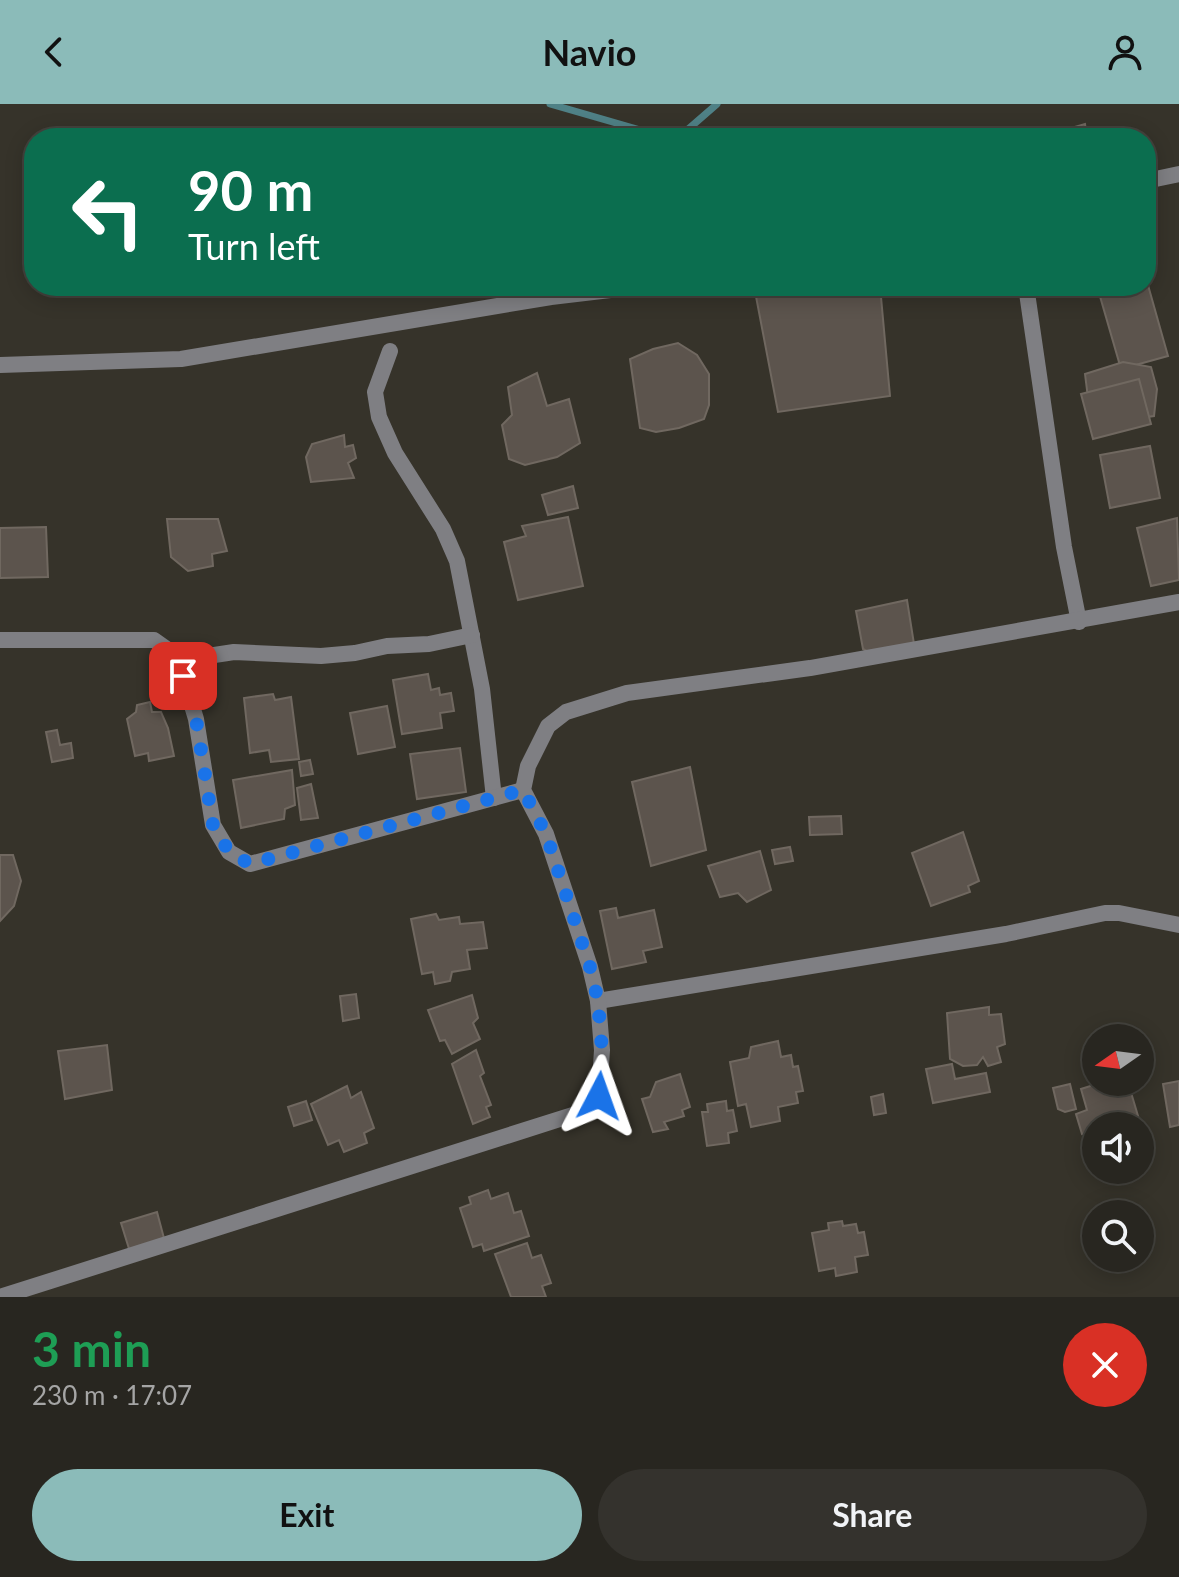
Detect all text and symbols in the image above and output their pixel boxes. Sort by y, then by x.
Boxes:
icon: back [32,30,76,74]
text: Navio [543,30,636,74]
icon: person [1103,30,1147,74]
text: 90 m [188,156,313,223]
icon: left [56,160,160,264]
text: Turn left [188,224,320,268]
pin [149,642,217,710]
icon: arrive [161,654,205,698]
north arrow [1082,1024,1154,1096]
map controls [1082,1024,1154,1272]
position arrow [557,1054,641,1138]
button: sound [1082,1112,1154,1184]
button: search [1082,1200,1154,1272]
text: 3 min [32,1320,151,1377]
button: close [1063,1323,1147,1407]
text: 230 m · 17:07 [32,1379,192,1411]
button: Exit [32,1469,582,1561]
button: Share [598,1469,1147,1561]

